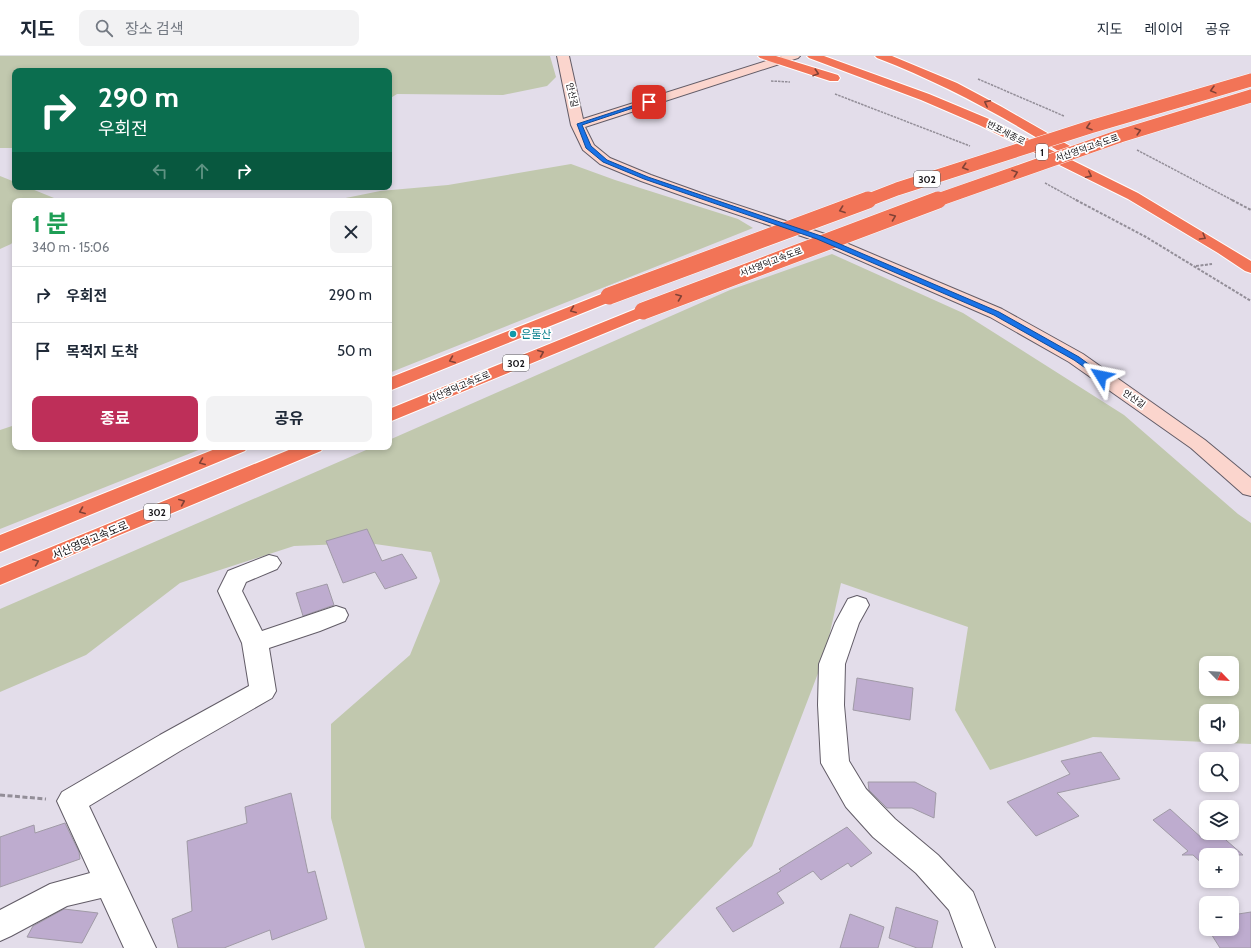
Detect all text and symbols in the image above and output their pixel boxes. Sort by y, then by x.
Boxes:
search box [79,10,359,46]
icon: search [93,17,115,39]
text: 지도 [20,18,55,41]
text: 장소 검색 [125,20,184,38]
text: 지도 [1097,20,1123,38]
text: 레이어 [1145,20,1183,38]
text: 공유 [1205,20,1231,38]
one-way arrow [812,68,819,77]
text: 290 m [98,80,179,114]
street label: 안산길 [564,82,581,108]
icon: right [32,84,84,136]
pin [632,85,666,119]
one-way arrow [1210,85,1217,94]
icon: arrive [638,91,660,113]
one-way arrow [984,101,991,108]
text: 우회전 [98,118,148,140]
street label: 반포세종로 [985,118,1027,147]
one-way arrow [1085,122,1092,131]
one-way arrow [1134,127,1141,135]
street label: 서산영덕고속도로 [1054,132,1120,164]
road number: 1 [1036,144,1048,160]
icon: left [149,160,171,182]
icon: ahead [191,160,213,182]
icon: right [233,160,255,182]
one-way arrow [962,162,969,171]
one-way arrow [1011,169,1018,178]
one-way arrow [1085,170,1092,178]
road number: 302 [914,171,940,187]
one-way arrow [839,205,846,213]
text: 1 분 [32,209,68,238]
button: close [330,211,372,253]
one-way arrow [889,213,896,221]
one-way arrow [1199,233,1206,240]
text: 340 m · 15:06 [32,239,109,255]
street label: 서산영덕고속도로 [738,245,804,279]
icon: right [32,284,54,306]
text: 290 m [329,286,372,304]
text: 우회전 [66,287,107,305]
one-way arrow [676,293,683,301]
one-way arrow [569,306,576,314]
place label: 은둘산 [521,327,551,341]
marker: 은둘산 [508,329,518,339]
icon: arrive [32,340,54,362]
text: 50 m [337,342,372,360]
text: 목적지 도착 [66,343,138,361]
one-way arrow [538,349,545,357]
one-way arrow [449,355,456,363]
road number: 302 [503,355,529,371]
position arrow [1080,355,1122,397]
street label: 서산영덕고속도로 [426,369,491,405]
street label: 안산길 [1121,387,1148,410]
button: 종료 [32,396,198,442]
button: 공유 [206,396,372,442]
one-way arrow [199,457,206,465]
one-way arrow [178,498,185,506]
road number: 302 [144,504,170,520]
one-way arrow [78,506,86,514]
street label: 서산영덕고속도로 [50,518,130,562]
one-way arrow [32,559,39,567]
north arrow [1199,656,1239,696]
map controls [1199,656,1239,936]
button: sound [1199,704,1239,744]
button: search [1199,752,1239,792]
button: layers [1199,800,1239,840]
button: + [1199,848,1239,888]
button: − [1199,896,1239,936]

